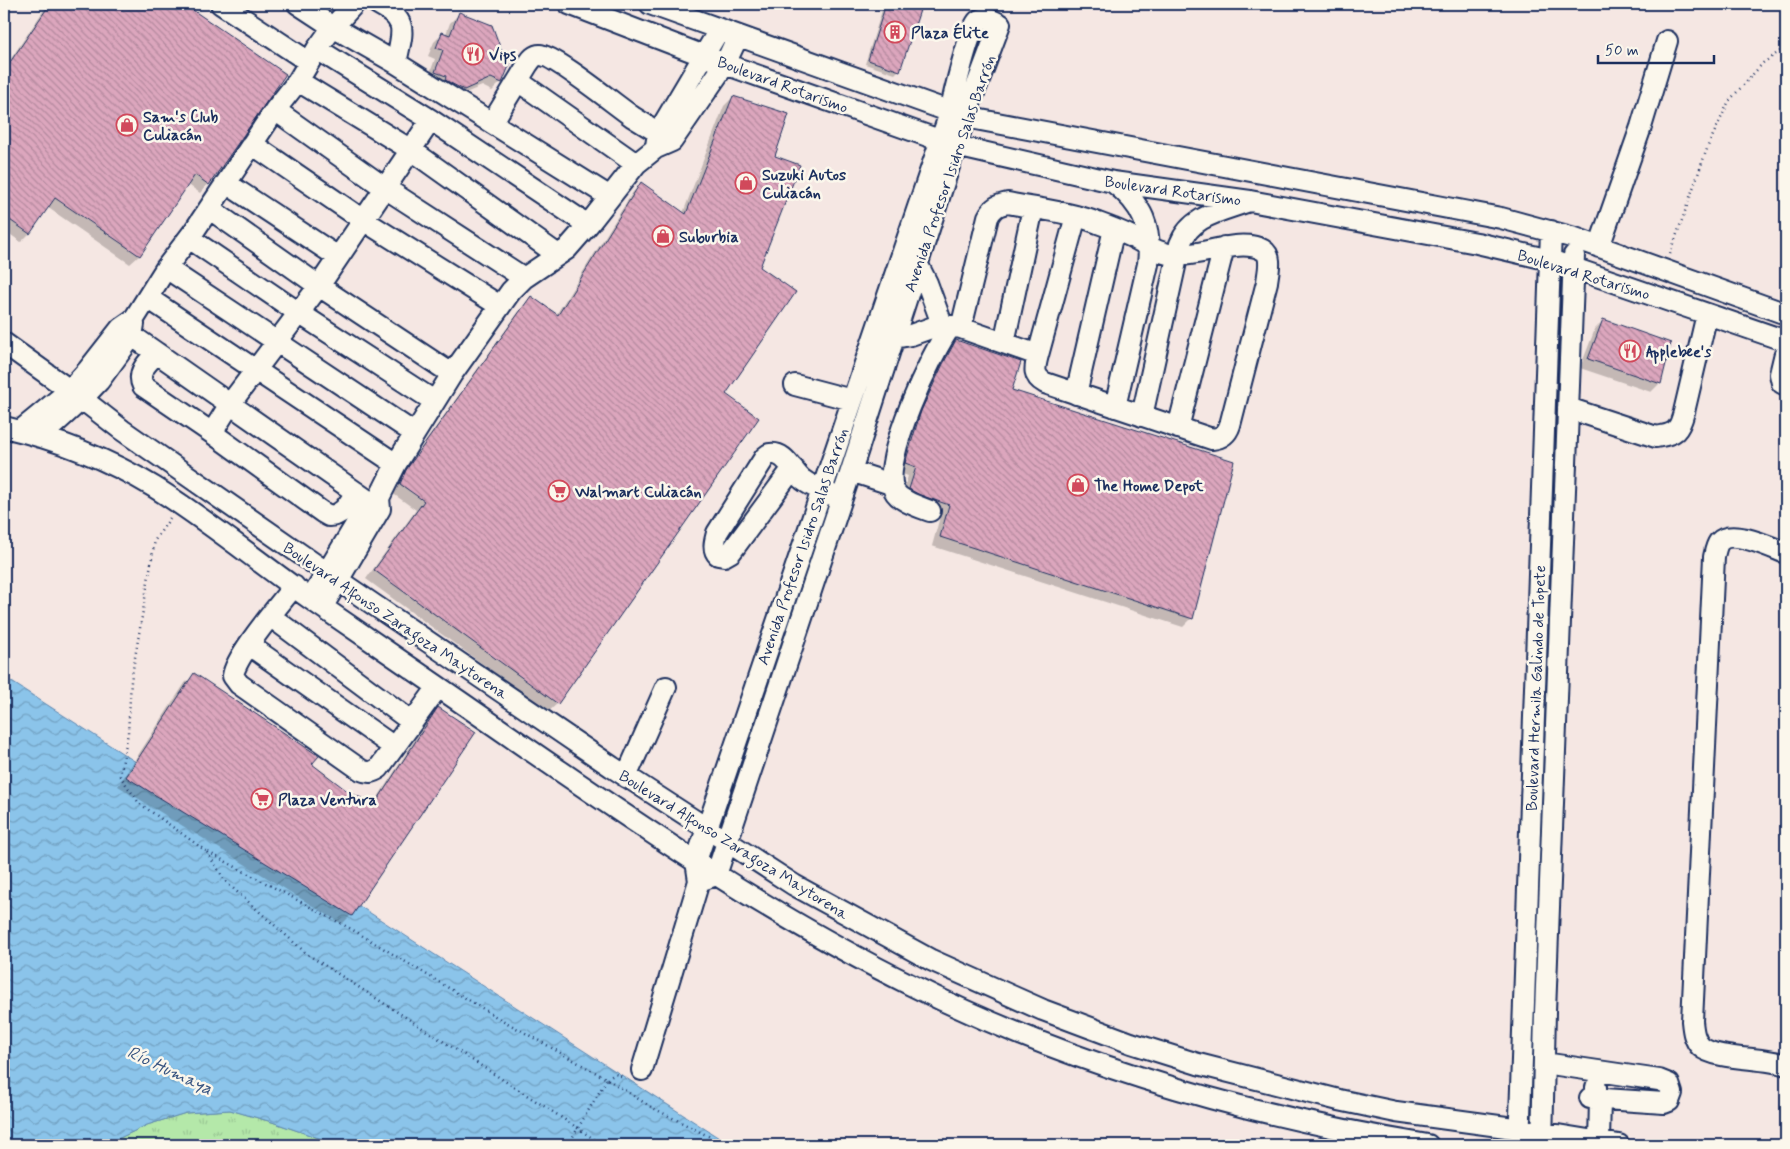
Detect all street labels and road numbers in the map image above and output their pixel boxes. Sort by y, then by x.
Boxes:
street label: Boulevard Rotarismo [714,52,851,119]
street label: Avenida Profesor Isidro Salas Barrón [900,52,1001,295]
street label: Boulevard Rotarismo [1103,172,1243,211]
street label: Boulevard Rotarismo [1515,245,1653,306]
street label: Avenida Profesor Isidro Salas Barrón [753,425,854,668]
street label: Boulevard Alfonso Zaragoza Maytorena [278,538,512,706]
street label: Boulevard Hermila Galindo de Topete [1522,565,1551,811]
street label: Boulevard Alfonso Zaragoza Maytorena [613,766,852,927]

